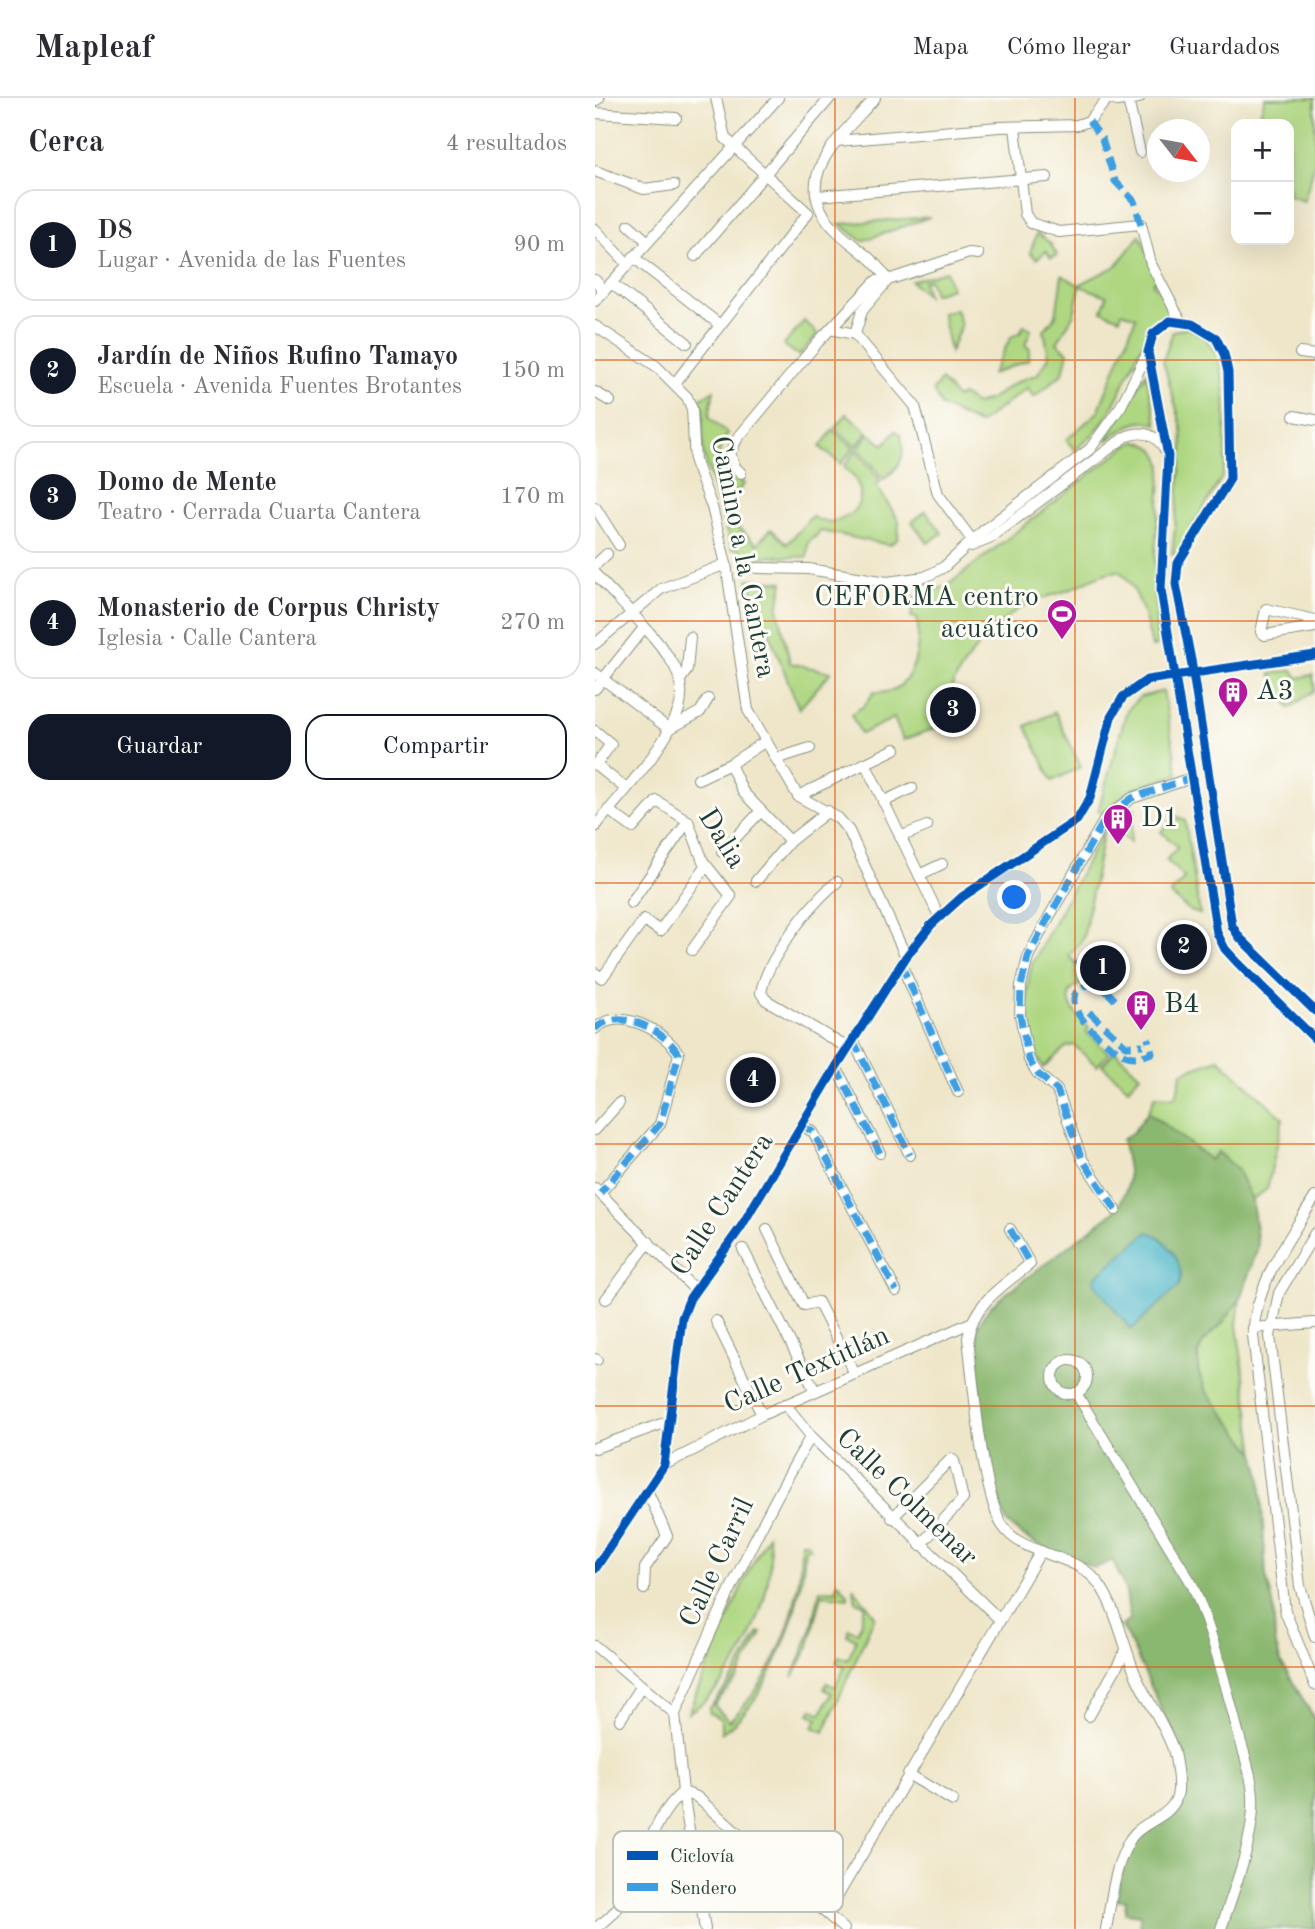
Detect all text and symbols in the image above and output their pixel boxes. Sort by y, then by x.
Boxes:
text: Mapleaf [35,32,153,65]
text: Mapa [912,36,969,60]
text: Cómo llegar [1007,36,1131,60]
text: Guardados [1169,36,1280,60]
north arrow [1147,119,1210,182]
map controls [1231,119,1294,245]
button: + [1231,119,1294,182]
text: Cerca [28,128,104,158]
text: 4 resultados [446,132,567,155]
button: − [1231,182,1294,245]
text: D8 [97,218,133,244]
text: 1 [46,233,60,256]
text: 90 m [514,233,565,256]
text: Lugar · Avenida de las Fuentes [97,249,406,272]
text: Jardín de Niños Rufino Tamayo [97,344,458,370]
text: 2 [46,359,60,382]
text: 150 m [500,359,565,382]
text: Escuela · Avenida Fuentes Brotantes [97,375,462,398]
street label: Camino a la Cantera [705,434,779,680]
text: Domo de Mente [97,470,277,496]
text: 3 [46,485,60,508]
text: 170 m [500,485,565,508]
text: Teatro · Cerrada Cuarta Cantera [97,501,421,524]
place label: CEFORMA centro acuático [814,584,1039,644]
text: Monasterio de Corpus Christy [97,596,440,622]
sports icon: CEFORMA centro acuático [1045,597,1079,641]
text: 4 [46,611,60,634]
text: 270 m [500,611,565,634]
text: Iglesia · Calle Cantera [97,627,317,650]
building icon: A3 [1216,675,1250,719]
place label: A3 [1256,678,1294,706]
pin: 3 [930,684,976,736]
button: Guardar [28,714,291,780]
button: Compartir [305,714,567,780]
building icon: D1 [1101,802,1135,846]
street label: Dalia [692,804,750,874]
place label: D1 [1141,805,1179,833]
your location [997,880,1031,914]
pin: 2 [1161,921,1207,973]
pin: 1 [1080,942,1126,994]
building icon: B4 [1124,988,1158,1032]
place label: B4 [1164,991,1200,1019]
pin: 4 [730,1054,776,1106]
street label: Calle Cantera [667,1128,780,1281]
street label: Calle Textitlán [720,1322,894,1420]
street label: Calle Colmenar [830,1424,982,1572]
street label: Calle Carril [676,1494,760,1632]
legend [613,1831,843,1912]
text: Ciclovía [670,1848,735,1867]
text: Sendero [670,1880,737,1899]

